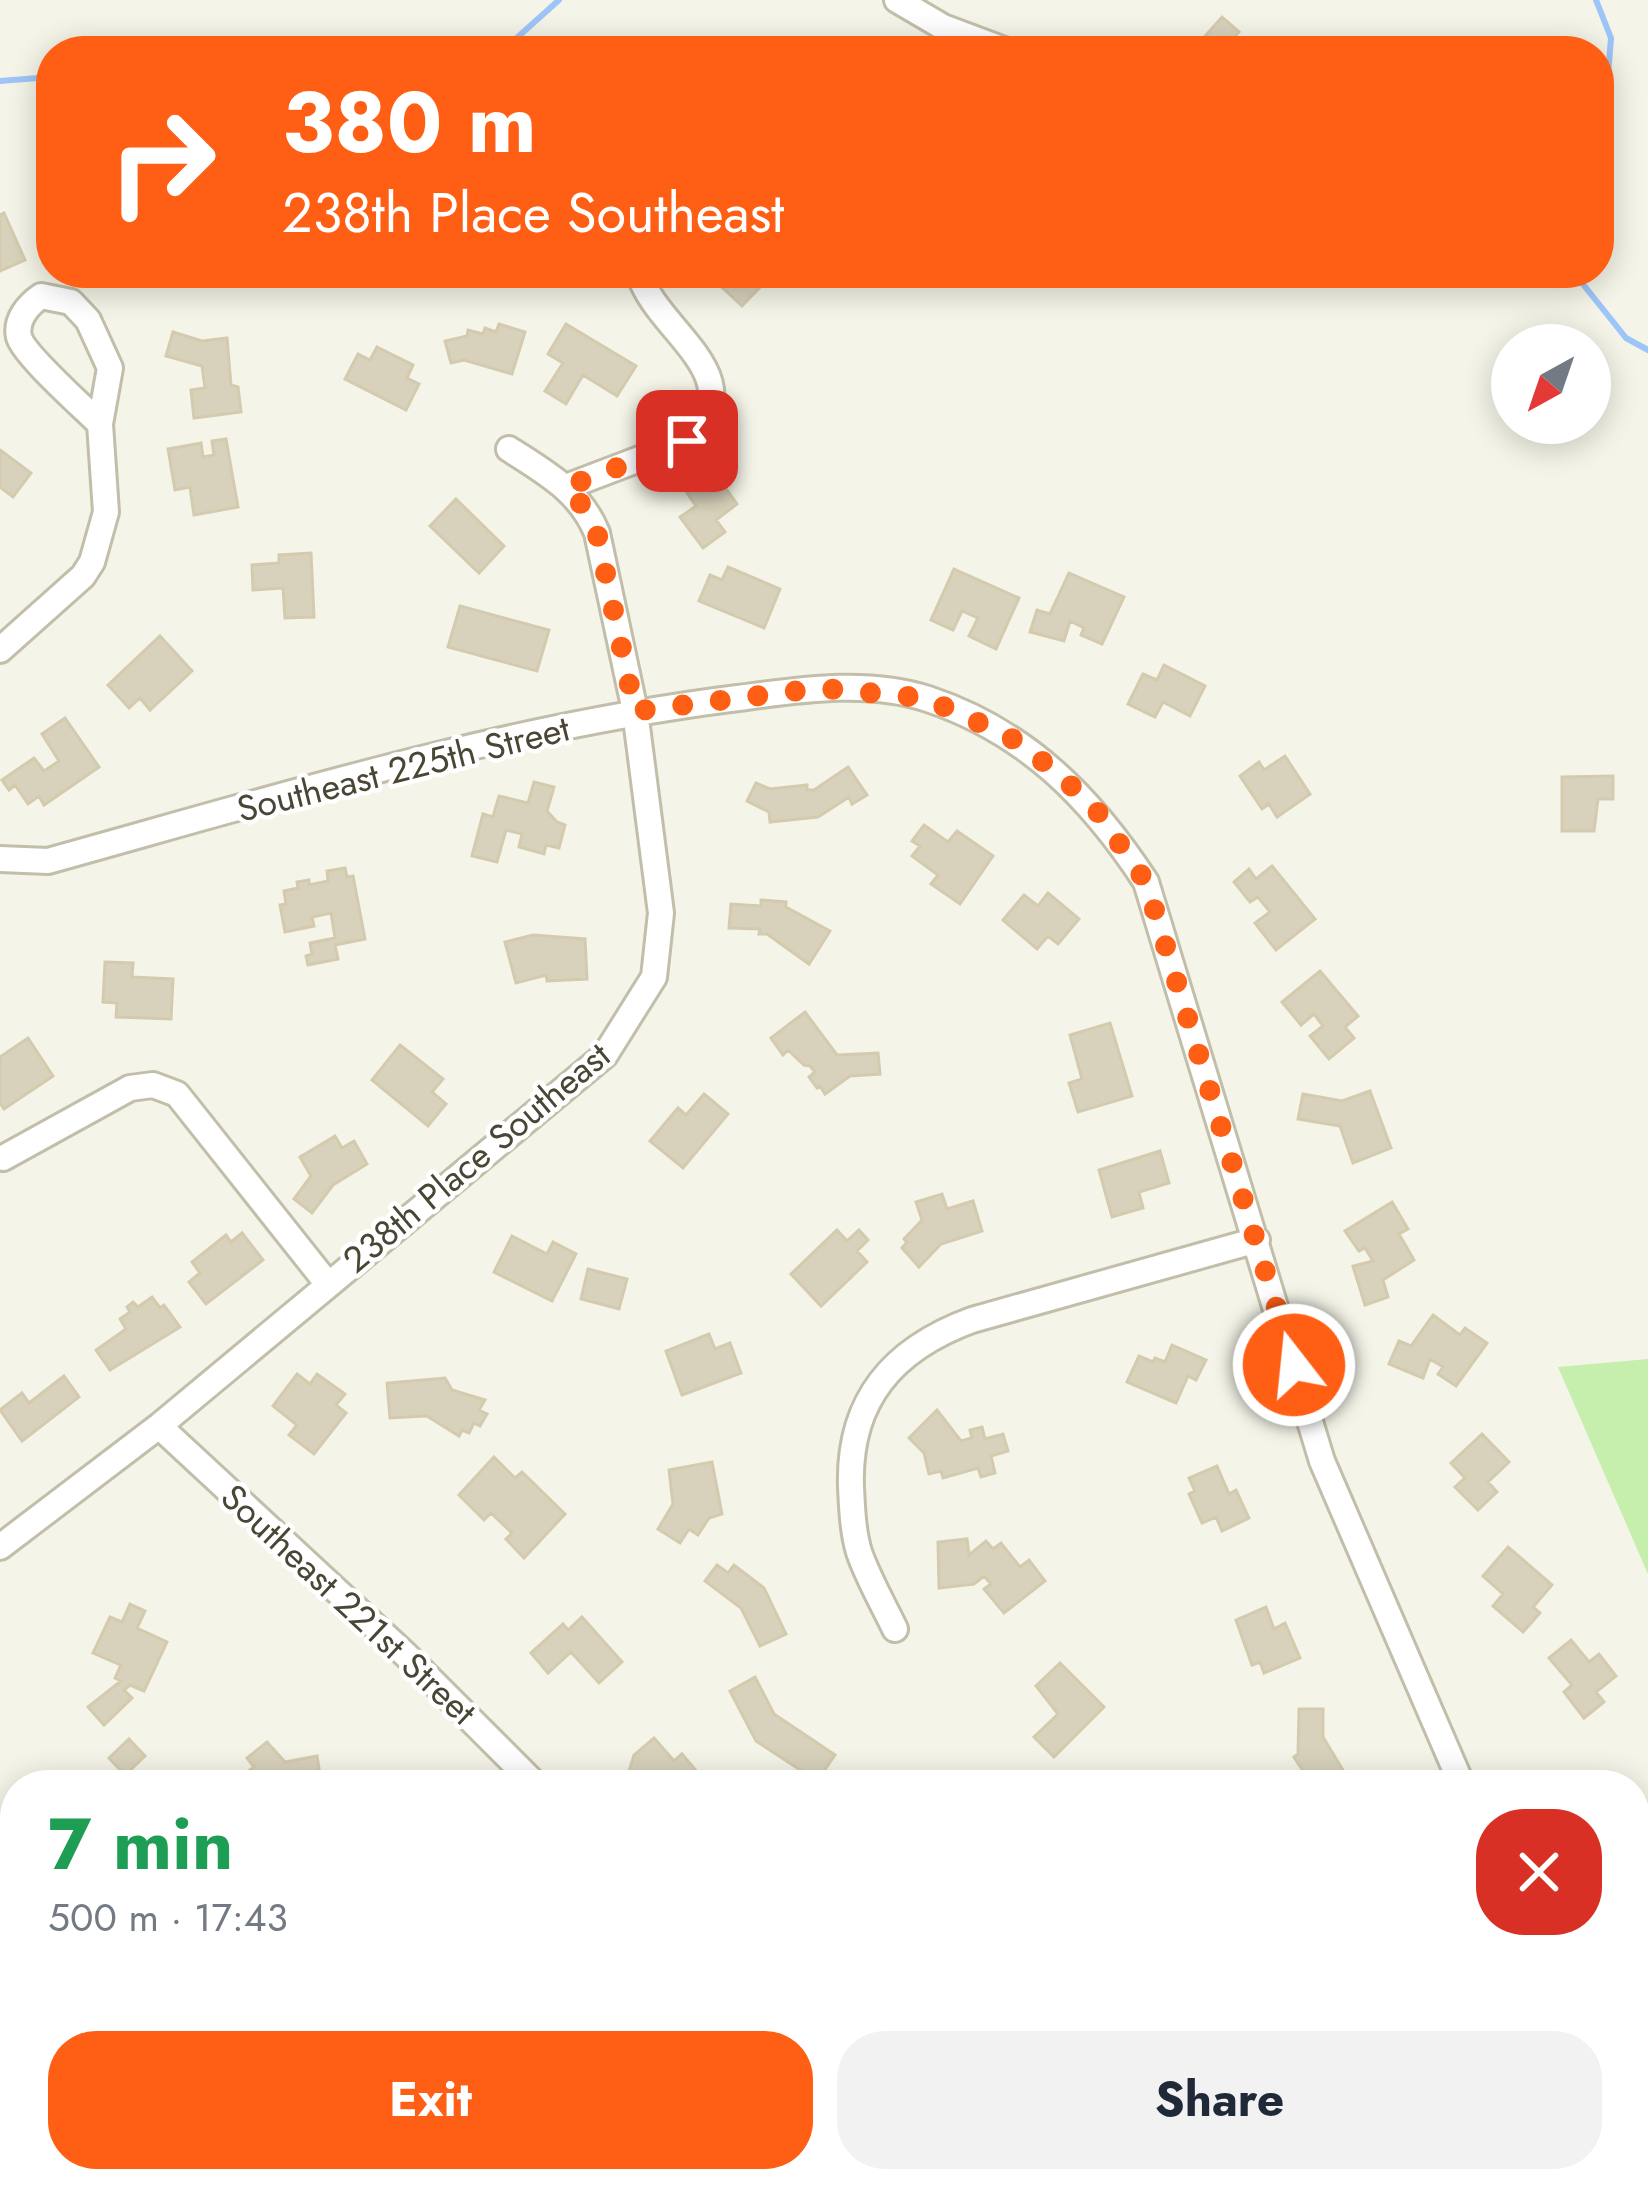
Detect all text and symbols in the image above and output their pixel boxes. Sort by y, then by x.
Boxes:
text: 380 m [282,62,537,184]
icon: right [84,84,240,240]
text: 238th Place Southeast [282,174,784,252]
north arrow [1491,324,1611,444]
map controls [1491,324,1611,444]
pin [636,390,738,492]
icon: arrive [654,408,720,474]
street label: Southeast 225th Street [231,701,575,834]
street label: 238th Place Southeast [331,1029,621,1285]
position arrow [1231,1302,1357,1428]
street label: Southeast 221st Street [210,1472,489,1737]
text: 7 min [48,1792,233,1896]
button: close [1476,1809,1602,1935]
text: 500 m · 17:43 [48,1889,288,1946]
button: Exit [48,2031,813,2169]
button: Share [837,2031,1602,2169]

